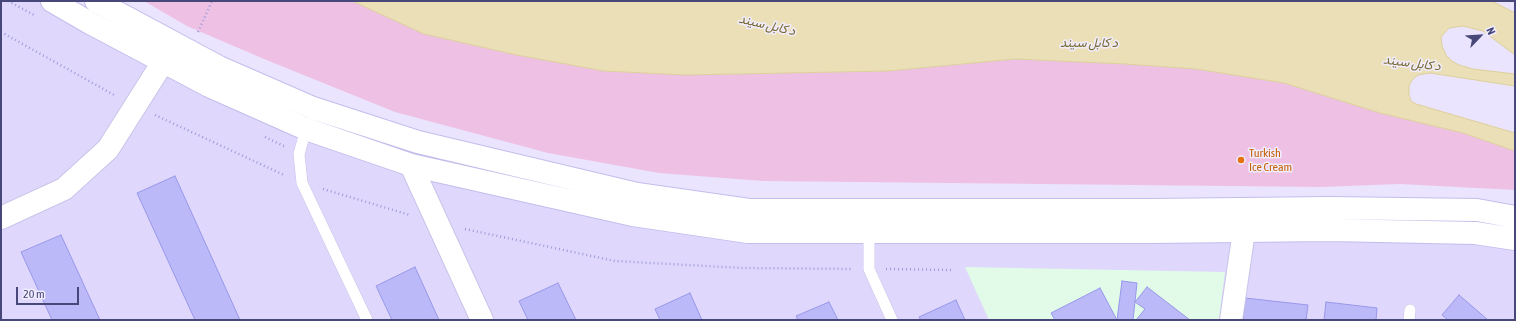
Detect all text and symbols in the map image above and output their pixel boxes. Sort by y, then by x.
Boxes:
water label: د کابل سيند [737,11,797,39]
north arrow [1460,16,1500,56]
text: N [1484,25,1498,36]
water label: د کابل سيند [1060,35,1118,51]
water label: د کابل سيند [1382,52,1442,74]
place label: Turkish Ice Cream [1249,146,1292,174]
marker: Turkish Ice Cream [1236,155,1246,165]
scale bar [18,279,81,305]
text: 20 m [23,287,45,301]

